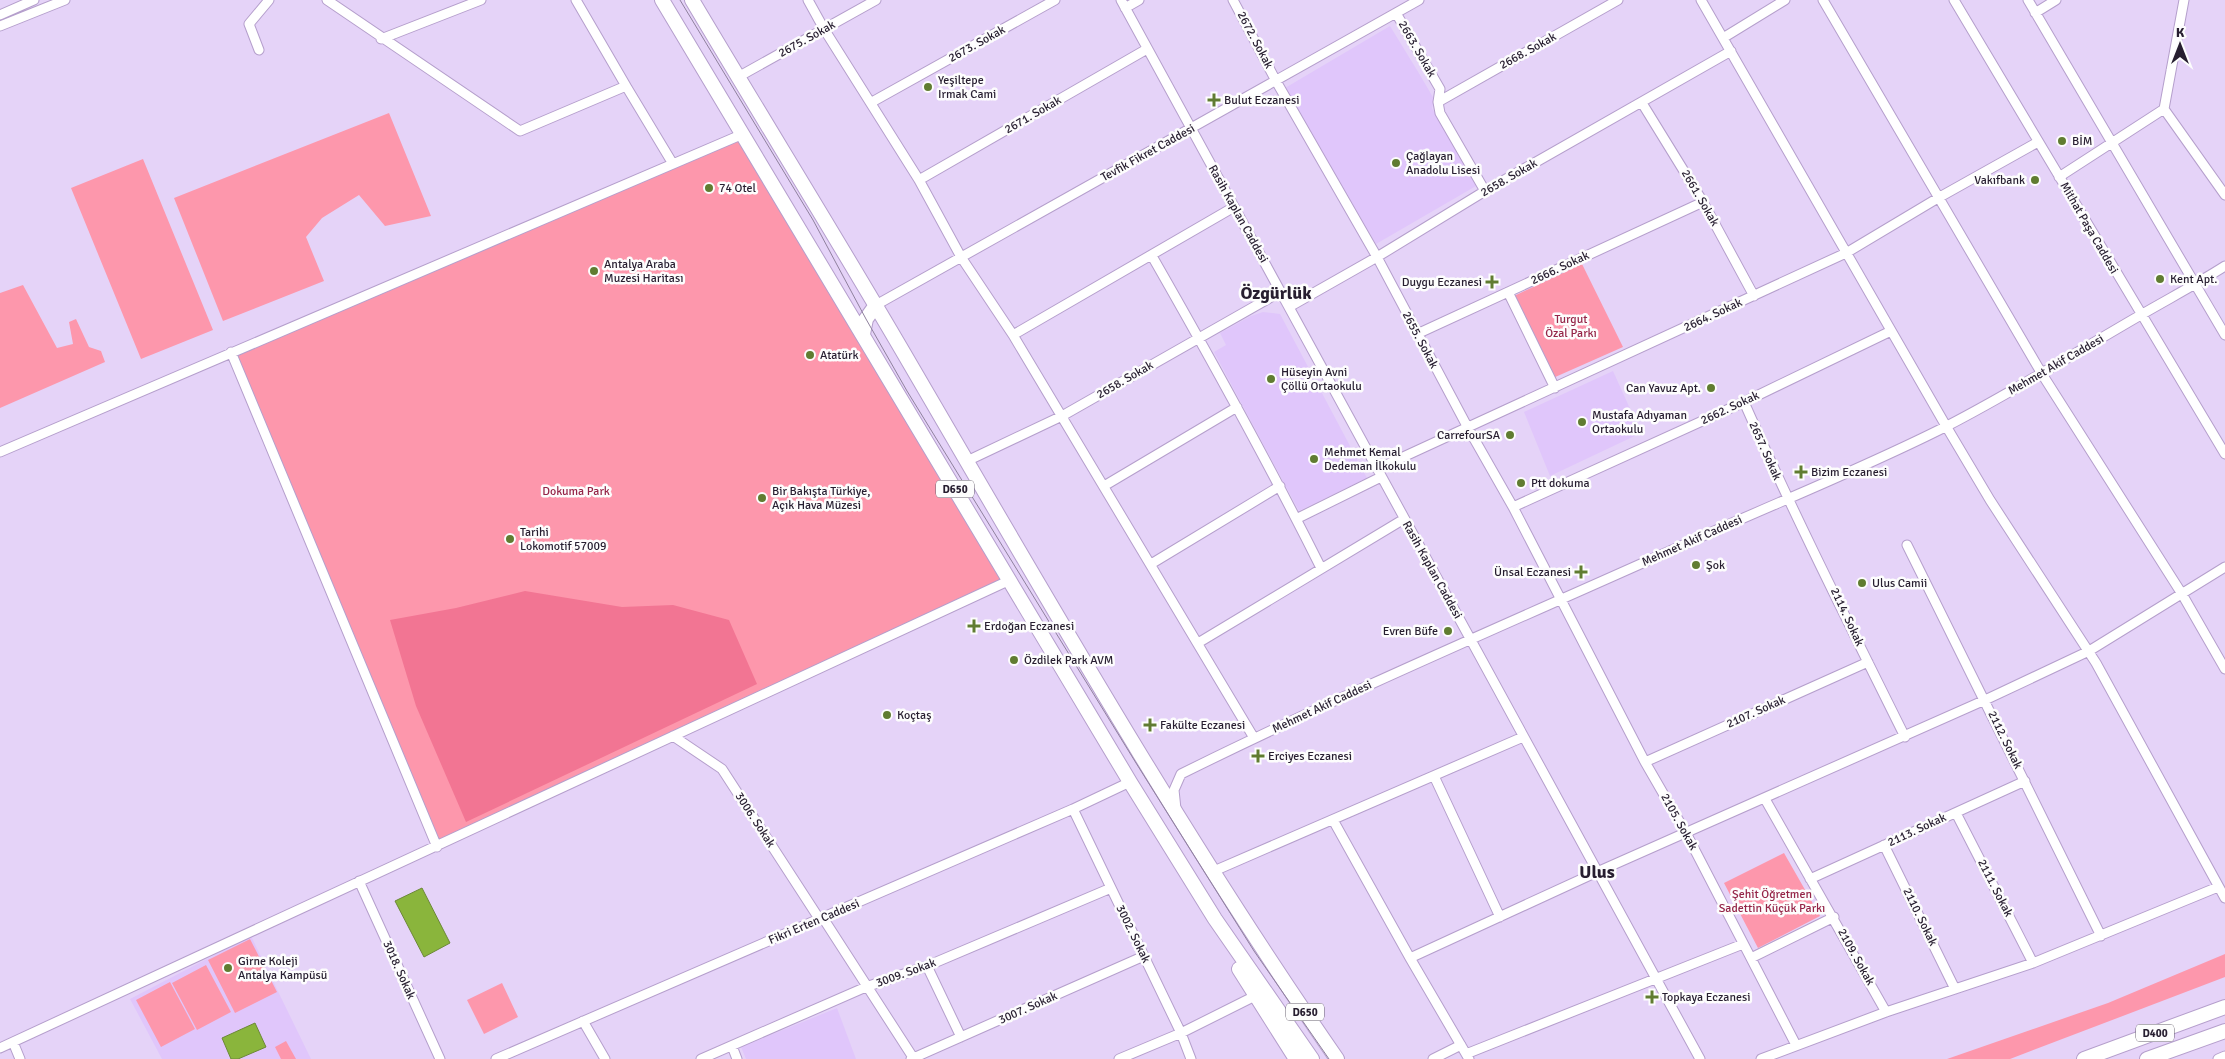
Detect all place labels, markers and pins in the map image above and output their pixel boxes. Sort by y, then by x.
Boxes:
place label: Yeşiltepe Irmak Cami [938,73,996,102]
marker: Yeşiltepe Irmak Cami [922,81,934,93]
place label: Bulut Eczanesi [1224,93,1299,108]
marker: Bulut Eczanesi [1208,94,1220,106]
place label: BİM [2072,134,2092,149]
marker: BİM [2056,135,2068,147]
place label: Çağlayan Anadolu Lisesi [1406,149,1480,178]
marker: Çağlayan Anadolu Lisesi [1390,157,1402,169]
place label: Vakıfbank [1974,173,2025,188]
marker: Vakıfbank [2029,174,2041,186]
place label: 74 Otel [719,181,757,196]
marker: 74 Otel [703,182,715,194]
place label: Antalya Araba Muzesi Haritası [604,257,683,286]
marker: Antalya Araba Muzesi Haritası [588,265,600,277]
place label: Kent Apt. [2170,272,2217,287]
marker: Kent Apt. [2154,273,2166,285]
place label: Duygu Eczanesi [1402,275,1482,290]
marker: Duygu Eczanesi [1486,276,1498,288]
place label: Atatürk [820,348,858,363]
marker: Atatürk [804,349,816,361]
place label: Hüseyin Avni Çöllü Ortaokulu [1281,365,1362,394]
marker: Hüseyin Avni Çöllü Ortaokulu [1265,373,1277,385]
place label: Can Yavuz Apt. [1626,381,1701,396]
marker: Can Yavuz Apt. [1705,382,1717,394]
place label: Mustafa Adıyaman Ortaokulu [1592,408,1687,437]
marker: Mustafa Adıyaman Ortaokulu [1576,416,1588,428]
place label: CarrefourSA [1437,428,1501,443]
marker: CarrefourSA [1504,429,1516,441]
place label: Mehmet Kemal Dedeman İlkokulu [1324,445,1416,474]
marker: Mehmet Kemal Dedeman İlkokulu [1308,453,1320,465]
place label: Bizim Eczanesi [1811,465,1887,480]
marker: Bizim Eczanesi [1795,466,1807,478]
place label: Ptt dokuma [1531,476,1590,491]
marker: Ptt dokuma [1515,477,1527,489]
place label: Bir Bakışta Türkiye, Açık Hava Müzesi [772,484,870,513]
marker: Bir Bakışta Türkiye, Açık Hava Müzesi [756,492,768,504]
place label: Tarihi Lokomotif 57009 [520,525,606,554]
marker: Tarihi Lokomotif 57009 [504,533,516,545]
place label: Şok [1706,558,1725,573]
marker: Şok [1690,559,1702,571]
place label: Ünsal Eczanesi [1494,565,1571,580]
marker: Ünsal Eczanesi [1575,566,1587,578]
place label: Ulus Camii [1872,576,1927,591]
marker: Ulus Camii [1856,577,1868,589]
place label: Erdoğan Eczanesi [984,619,1074,634]
marker: Erdoğan Eczanesi [968,620,980,632]
place label: Evren Büfe [1383,624,1438,639]
marker: Evren Büfe [1442,625,1454,637]
place label: Özdilek Park AVM [1024,653,1113,668]
marker: Özdilek Park AVM [1008,654,1020,666]
place label: Koçtaş [897,708,931,723]
marker: Koçtaş [881,709,893,721]
place label: Fakülte Eczanesi [1160,718,1245,733]
marker: Fakülte Eczanesi [1144,719,1156,731]
place label: Erciyes Eczanesi [1268,749,1352,764]
marker: Erciyes Eczanesi [1252,750,1264,762]
place label: Girne Koleji Antalya Kampüsü [238,954,327,983]
marker: Girne Koleji Antalya Kampüsü [222,962,234,974]
place label: Topkaya Eczanesi [1662,990,1750,1005]
marker: Topkaya Eczanesi [1646,991,1658,1003]

